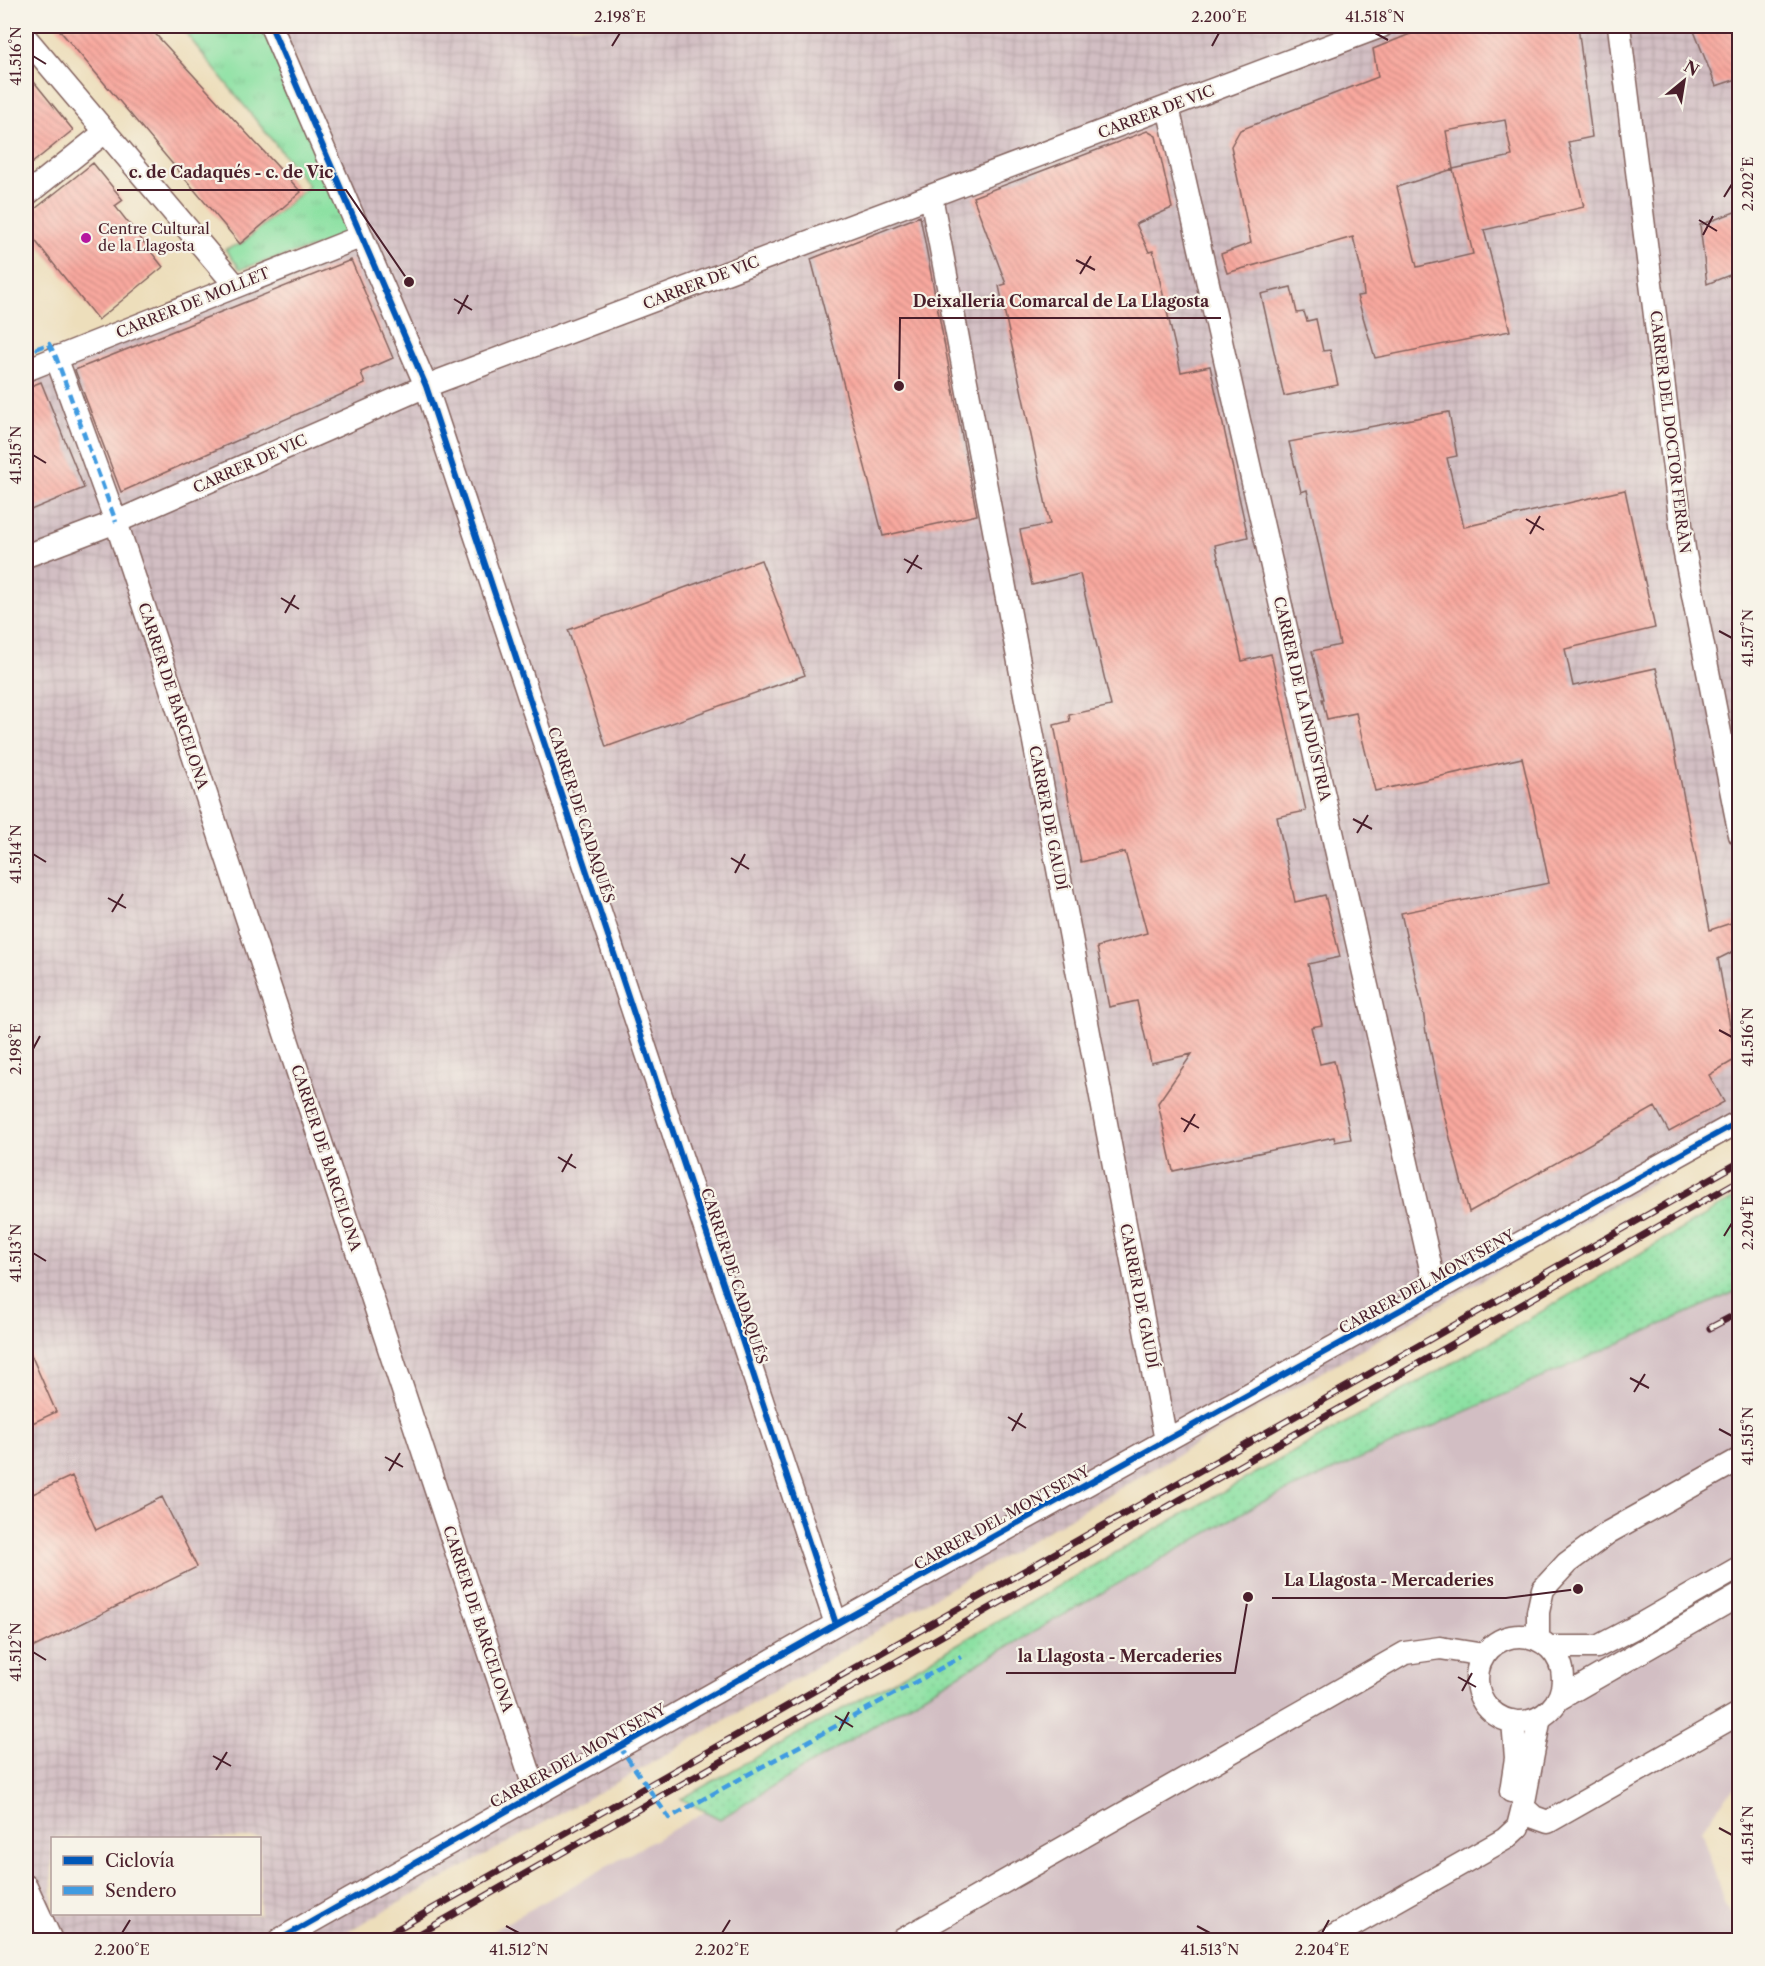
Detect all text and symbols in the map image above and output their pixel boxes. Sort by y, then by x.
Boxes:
text: 2.198°E [594,7,646,26]
text: 2.200°E [1191,7,1247,26]
text: 41.518°N [1345,7,1405,26]
text: 41.516°N [6,26,25,86]
north arrow [1654,51,1714,111]
text: N [1680,56,1703,80]
street label: CARRER DE VIC [1095,81,1217,142]
callout: c. de Cadaqués - c. de Vic [117,156,346,190]
text: 2.202°E [1738,157,1757,211]
text: c. de Cadaqués - c. de Vic [129,162,333,182]
place label: Centre Cultural de la Llagosta [98,219,210,255]
marker: Centre Cultural de la Llagosta [79,231,93,245]
street label: CARRER DE VIC [640,252,762,313]
street label: CARRER DE MOLLET [113,263,273,342]
callout: Deixalleria Comarcal de La Llagosta [900,284,1221,318]
text: Deixalleria Comarcal de La Llagosta [913,291,1210,311]
street label: CARRER DEL DOCTOR FERRÀN [1646,309,1695,554]
text: 41.515°N [6,426,25,484]
street label: CARRER DE VIC [190,430,310,497]
street label: CARRER DE LA INDÚSTRIA [1270,595,1336,804]
street label: CARRER DE BARCELONA [134,600,213,792]
text: 41.517°N [1738,609,1757,667]
street label: CARRER DE CADAQUÉS [544,724,619,905]
street label: CARRER DE GAUDÍ [1025,744,1072,892]
text: 41.514°N [6,824,25,884]
text: 41.516°N [1738,1007,1757,1067]
text: 2.198°E [6,1023,25,1075]
street label: CARRER DE BARCELONA [287,1062,366,1254]
street label: CARRER DE CADAQUÉS [697,1185,772,1366]
text: 2.204°E [1738,1196,1757,1250]
street label: CARRER DE GAUDÍ [1116,1222,1163,1370]
text: 41.513°N [6,1223,25,1283]
street label: CARRER DEL MONTSENY [1335,1225,1518,1338]
text: 41.515°N [1738,1407,1757,1465]
street label: CARRER DEL MONTSENY [910,1461,1093,1574]
street label: CARRER DE BARCELONA [439,1523,518,1715]
callout: La Llagosta - Mercaderies [1272,1564,1506,1598]
text: La Llagosta - Mercaderies [1284,1570,1494,1590]
text: 41.512°N [6,1622,25,1682]
callout: la Llagosta - Mercaderies [1006,1639,1235,1673]
text: la Llagosta - Mercaderies [1018,1646,1222,1666]
street label: CARRER DEL MONTSENY [486,1699,669,1812]
text: 41.514°N [1738,1805,1757,1865]
legend [51,1837,261,1915]
text: Ciclovía [105,1850,175,1872]
text: Sendero [105,1880,177,1902]
text: 2.200°E [94,1940,150,1959]
text: 41.512°N [489,1940,549,1959]
text: 2.202°E [695,1940,749,1959]
text: 41.513°N [1180,1940,1240,1959]
text: 2.204°E [1295,1940,1349,1959]

